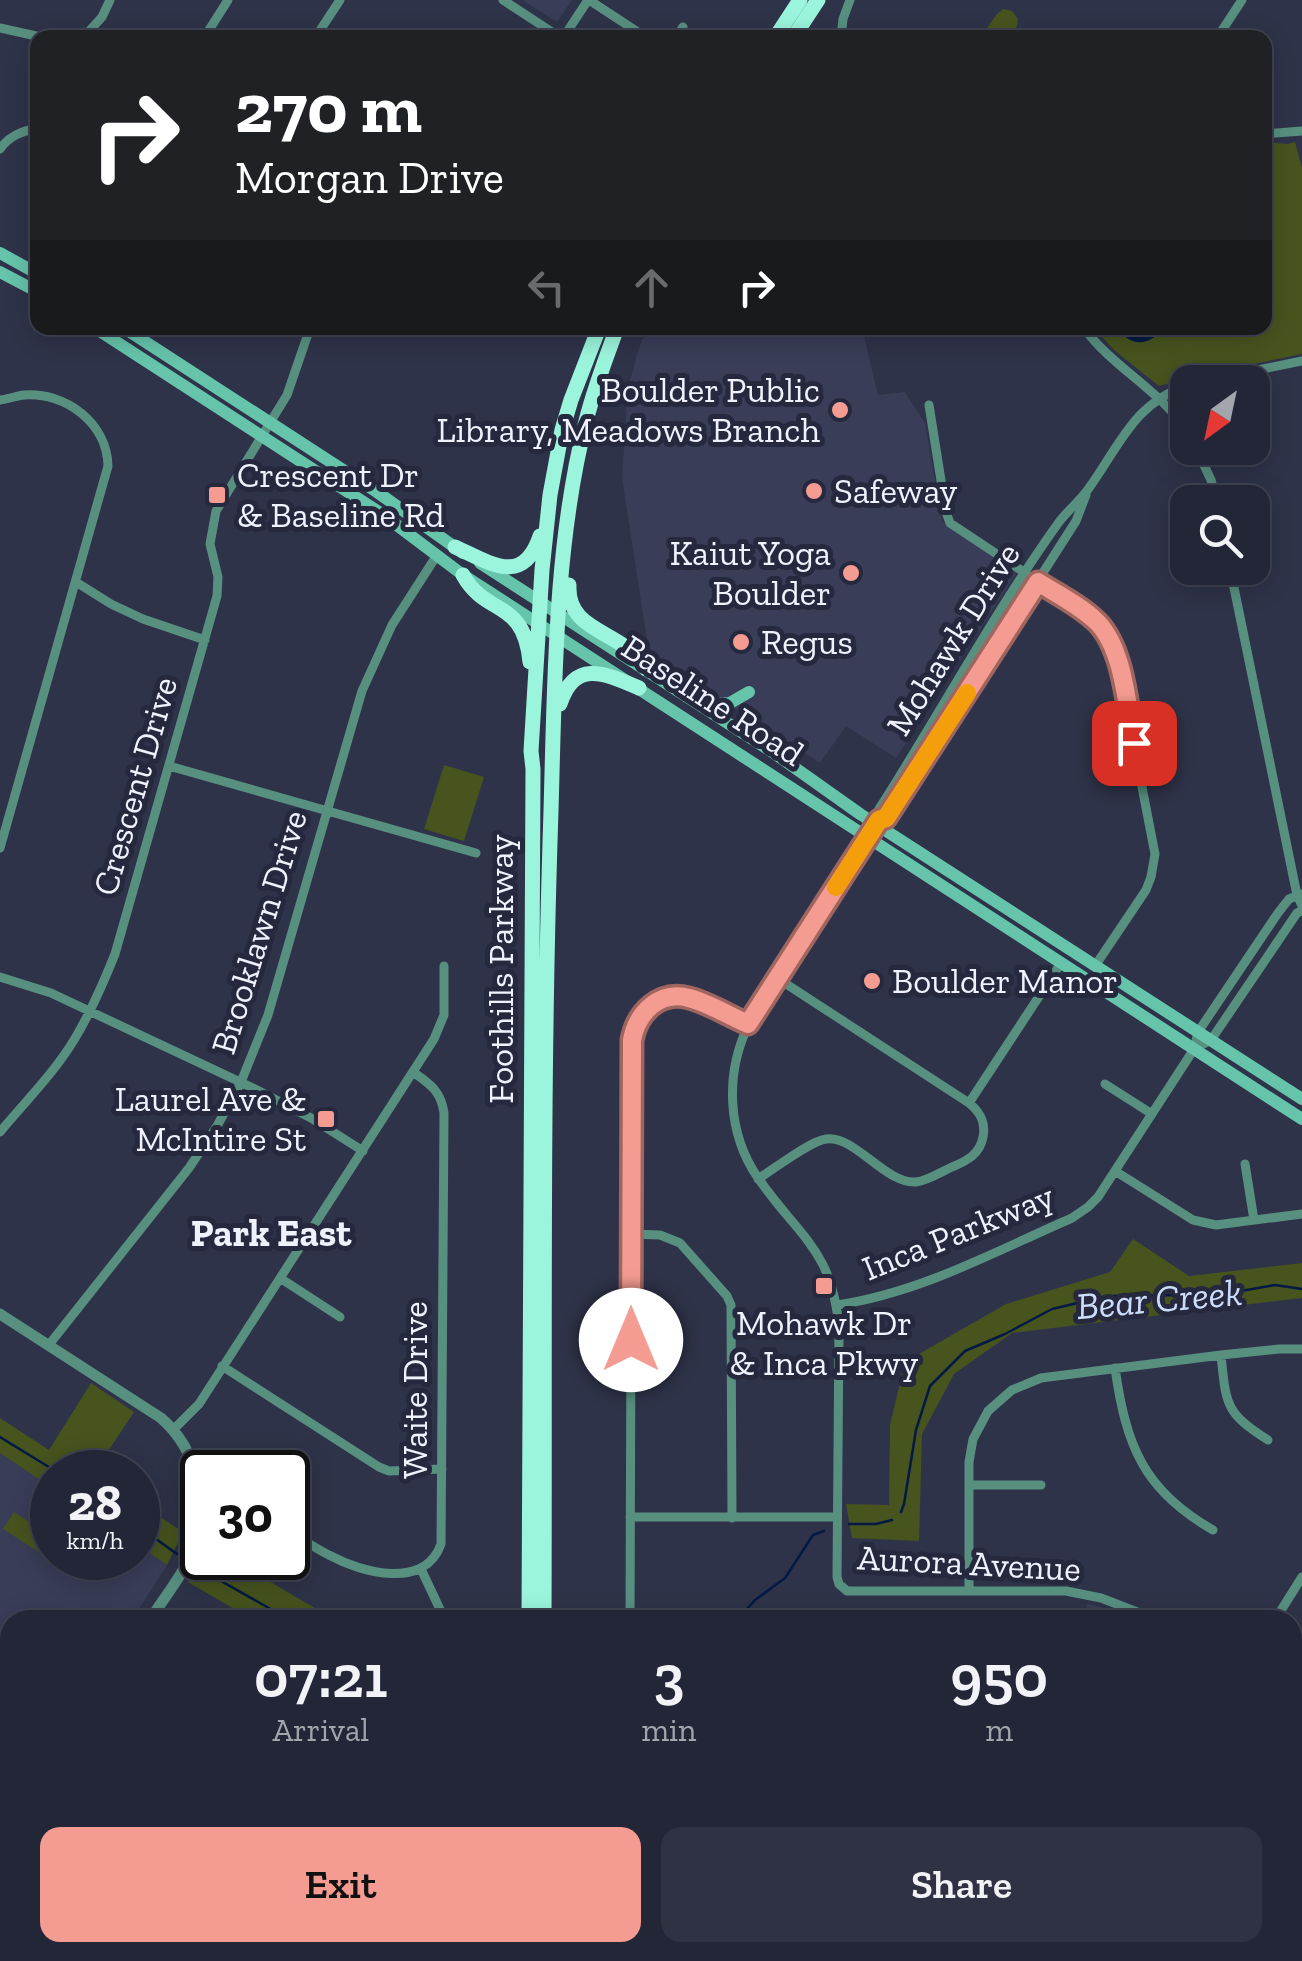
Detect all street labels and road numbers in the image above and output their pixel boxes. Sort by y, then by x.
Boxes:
street label: Mohawk Drive [877,535,1029,743]
street label: Baseline Road [614,626,812,774]
street label: Crescent Drive [84,672,186,900]
street label: Brooklawn Drive [202,805,316,1059]
street label: Foothills Parkway [480,834,522,1104]
street label: Inca Parkway [856,1175,1060,1289]
street label: Waite Drive [394,1301,436,1479]
street label: Aurora Avenue [856,1536,1082,1590]

